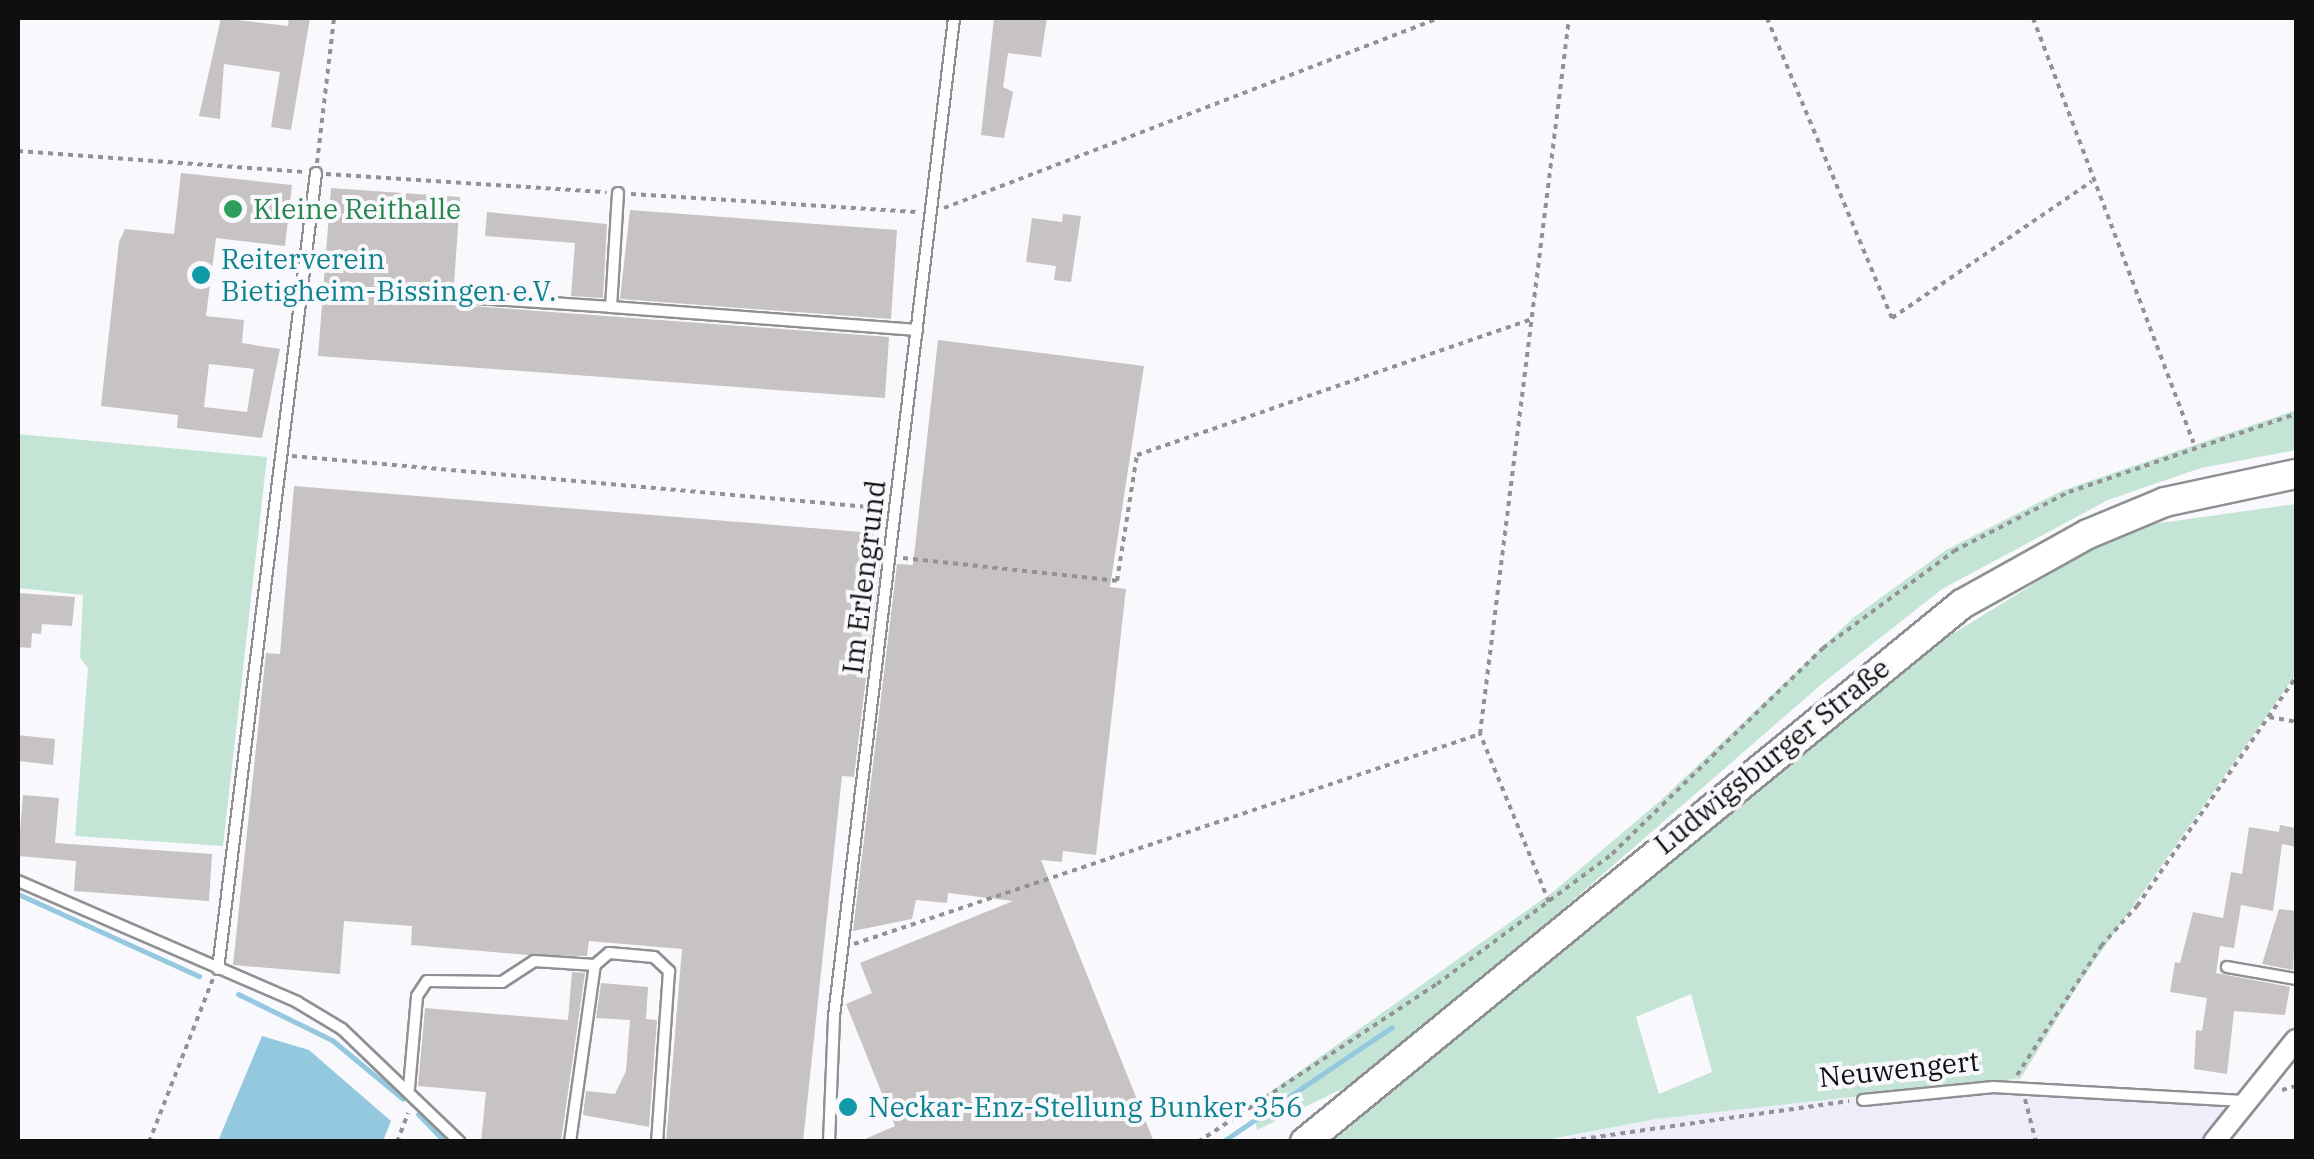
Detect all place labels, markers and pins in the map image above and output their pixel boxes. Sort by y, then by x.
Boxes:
place label: Kleine Reithalle [253,192,461,226]
marker: Kleine Reithalle [222,198,244,220]
place label: Reiterverein Bietigheim-Bissingen e.V. [221,242,557,308]
marker: Reiterverein Bietigheim-Bissingen e.V. [190,264,212,286]
place label: Neckar-Enz-Stellung Bunker 356 [868,1090,1303,1124]
marker: Neckar-Enz-Stellung Bunker 356 [837,1096,859,1118]

